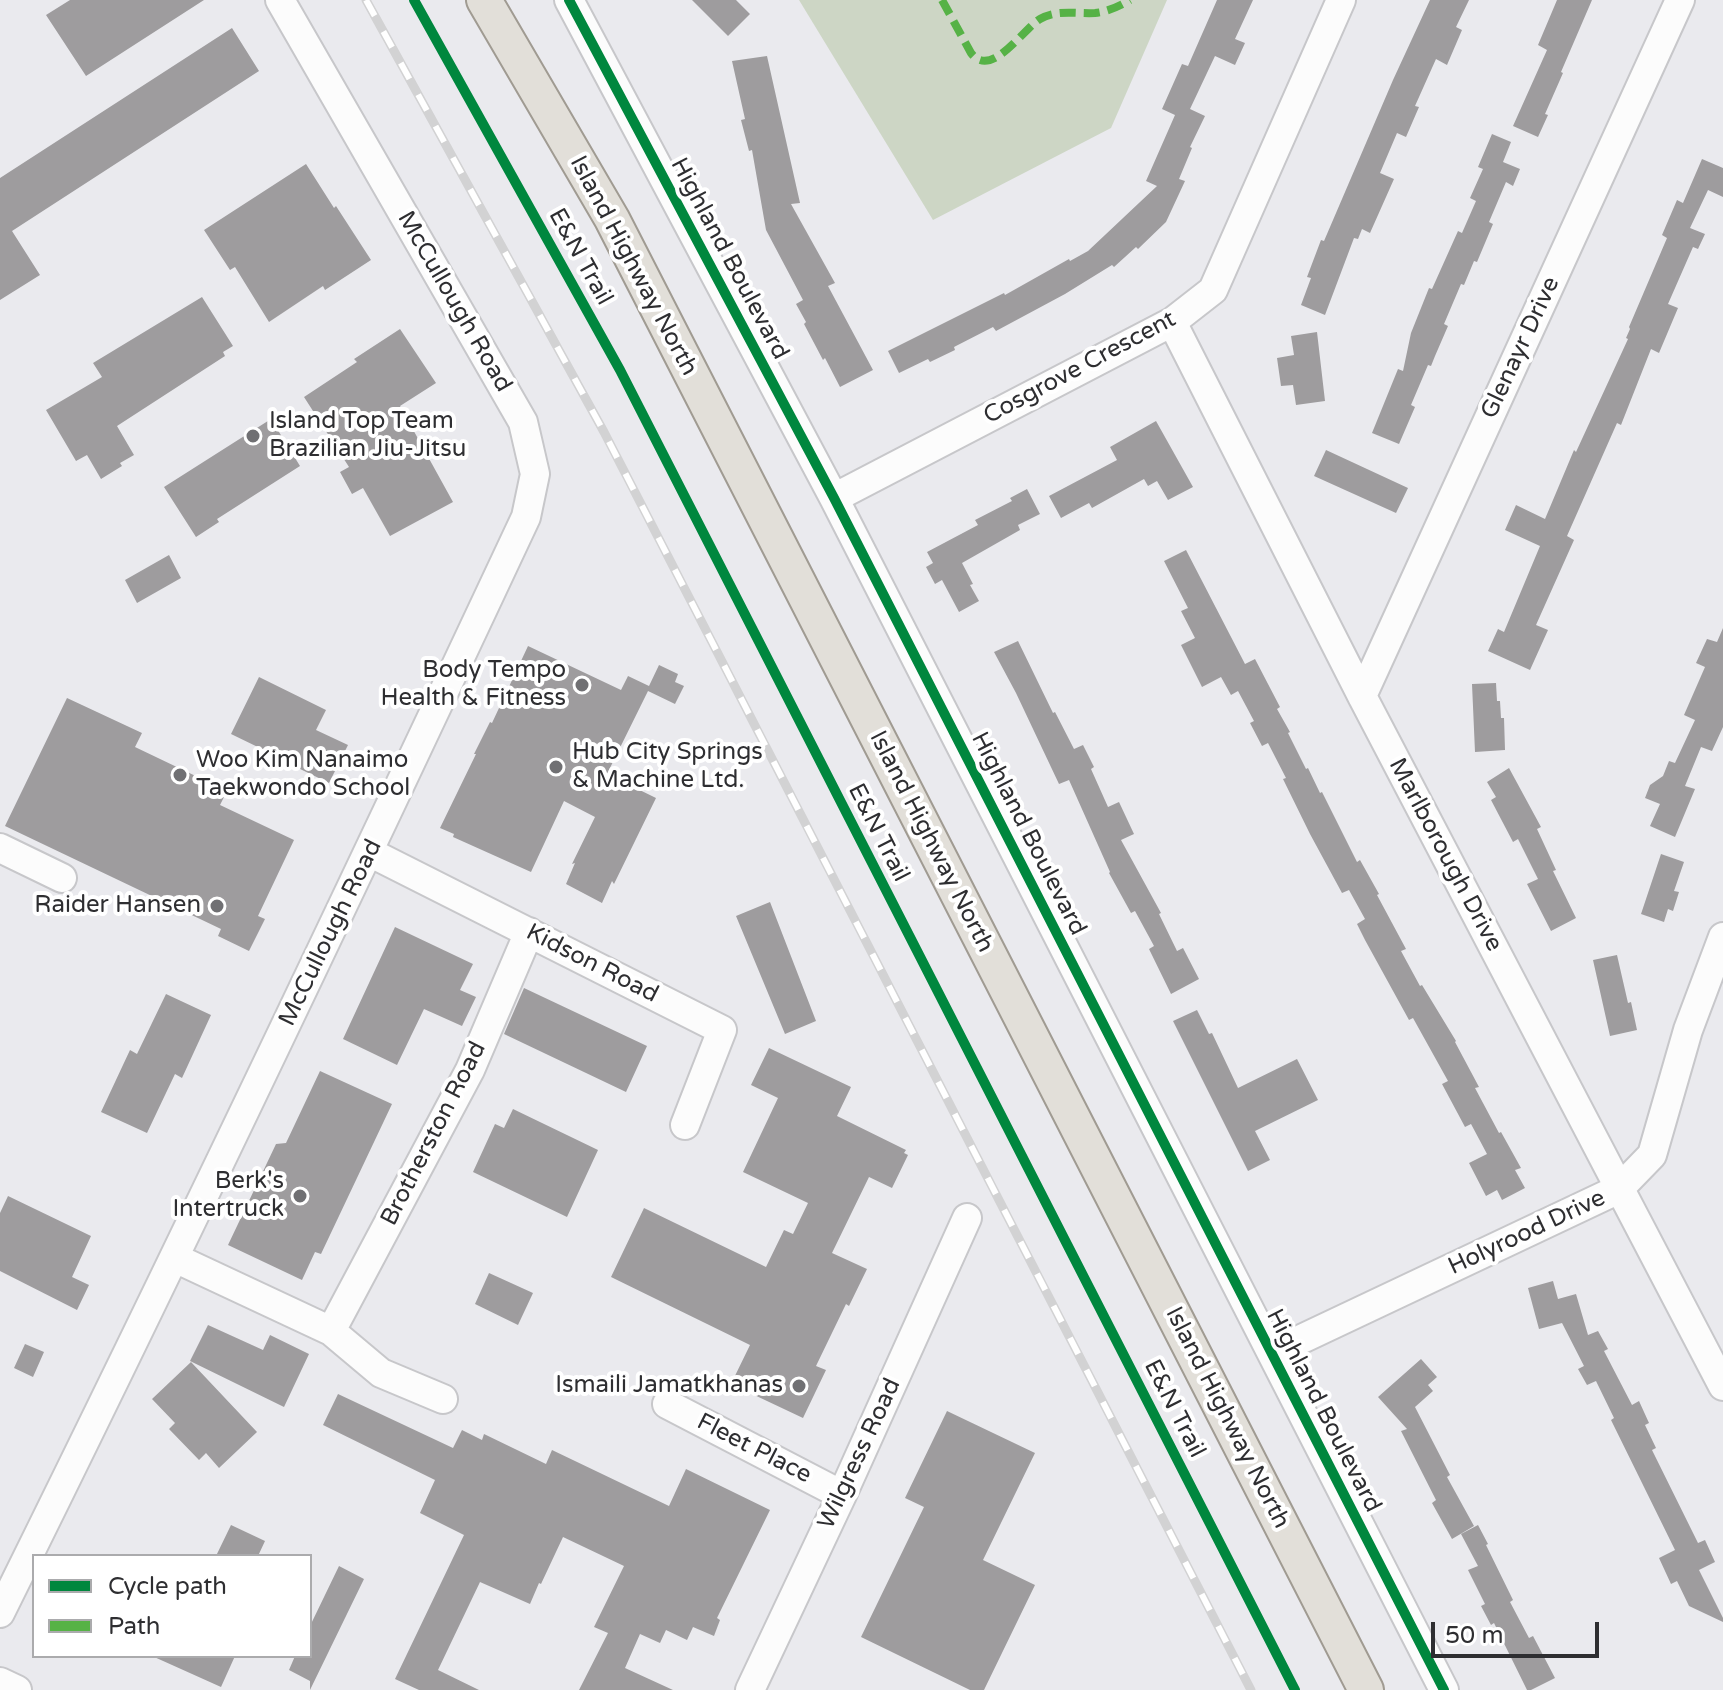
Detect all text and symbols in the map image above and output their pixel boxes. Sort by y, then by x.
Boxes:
street label: Island Highway North [563,151,703,381]
street label: Highland Boulevard [664,153,794,365]
street label: E&N Trail [542,204,618,310]
street label: McCullough Road [391,207,517,397]
street label: Glenayr Drive [1476,273,1566,423]
street label: Cosgrove Crescent [979,305,1181,431]
place label: Island Top Team Brazilian Jiu-Jitsu [269,408,466,464]
marker: Island Top Team Brazilian Jiu-Jitsu [244,427,262,445]
place label: Body Tempo Health & Fitness [381,657,566,713]
marker: Body Tempo Health & Fitness [573,676,591,694]
street label: Island Highway North [863,726,999,958]
street label: Highland Boulevard [964,728,1092,940]
place label: Hub City Springs & Machine Ltd. [572,739,763,795]
place label: Woo Kim Nanaimo Taekwondo School [196,747,410,803]
street label: Marlborough Drive [1382,753,1508,957]
marker: Hub City Springs & Machine Ltd. [547,758,565,776]
marker: Woo Kim Nanaimo Taekwondo School [171,766,189,784]
street label: E&N Trail [841,779,915,887]
street label: McCullough Road [273,835,389,1031]
place label: Raider Hansen [34,892,201,920]
marker: Raider Hansen [208,897,226,915]
street label: Kidson Road [521,918,663,1010]
street label: Brotherston Road [375,1037,493,1231]
place label: Berk's Intertruck [172,1168,284,1224]
street label: Holyrood Drive [1444,1184,1610,1282]
marker: Berk's Intertruck [291,1187,309,1205]
street label: Island Highway North [1159,1302,1295,1534]
street label: Highland Boulevard [1259,1305,1387,1517]
street label: E&N Trail [1137,1355,1211,1463]
place label: Ismaili Jamatkhanas [555,1372,783,1400]
street label: Wilgress Road [812,1374,908,1534]
marker: Ismaili Jamatkhanas [790,1377,808,1395]
street label: Fleet Place [692,1408,816,1490]
legend [32,1554,312,1658]
text: Cycle path [108,1572,227,1601]
scale bar [1435,1606,1603,1656]
text: Path [108,1612,161,1641]
text: 50 m [1445,1621,1503,1650]

